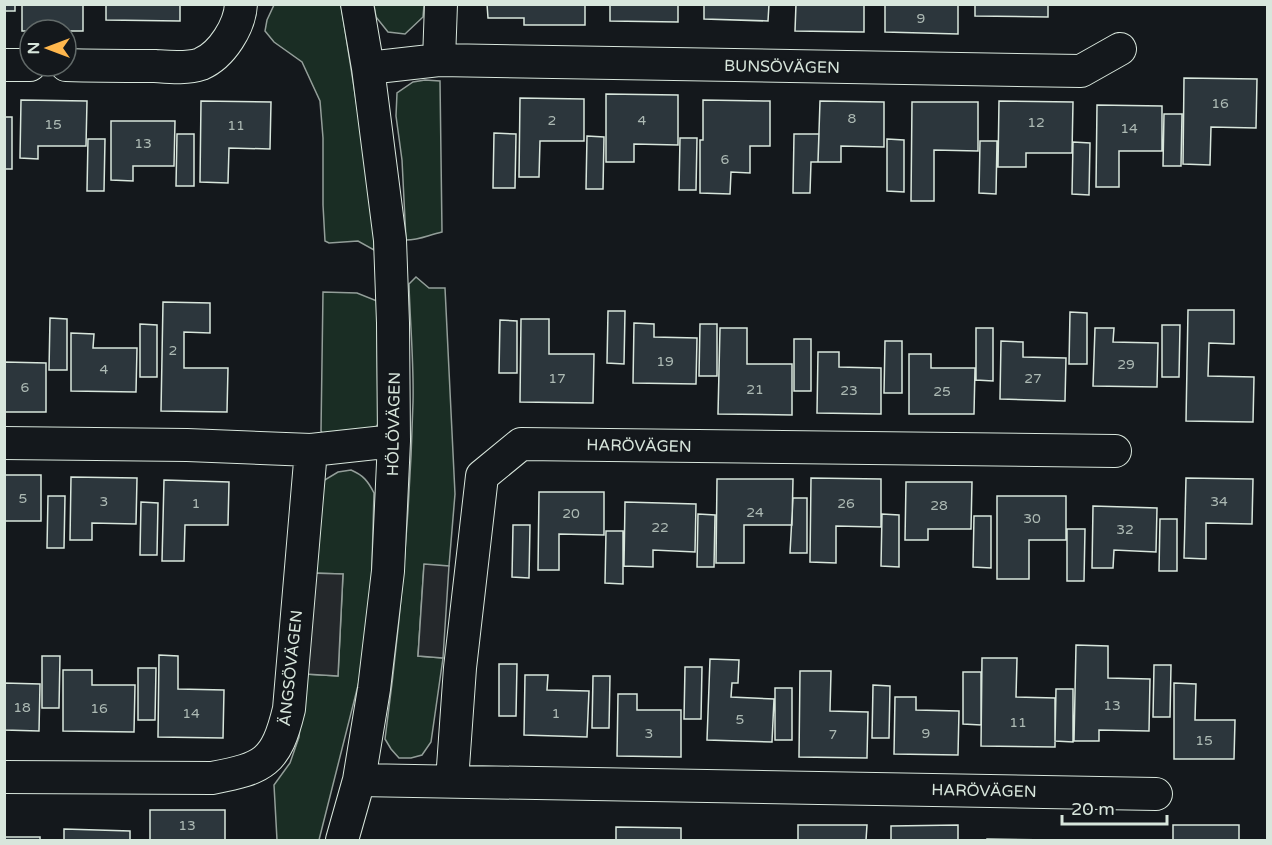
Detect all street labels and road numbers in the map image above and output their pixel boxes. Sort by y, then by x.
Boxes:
street label: BUNSÖVÄGEN [724,56,840,78]
street label: HÖLÖVÄGEN [383,372,405,476]
street label: HARÖVÄGEN [586,435,692,457]
street label: ÄNGSÖVÄGEN [275,609,307,727]
street label: HARÖVÄGEN [931,780,1037,802]

